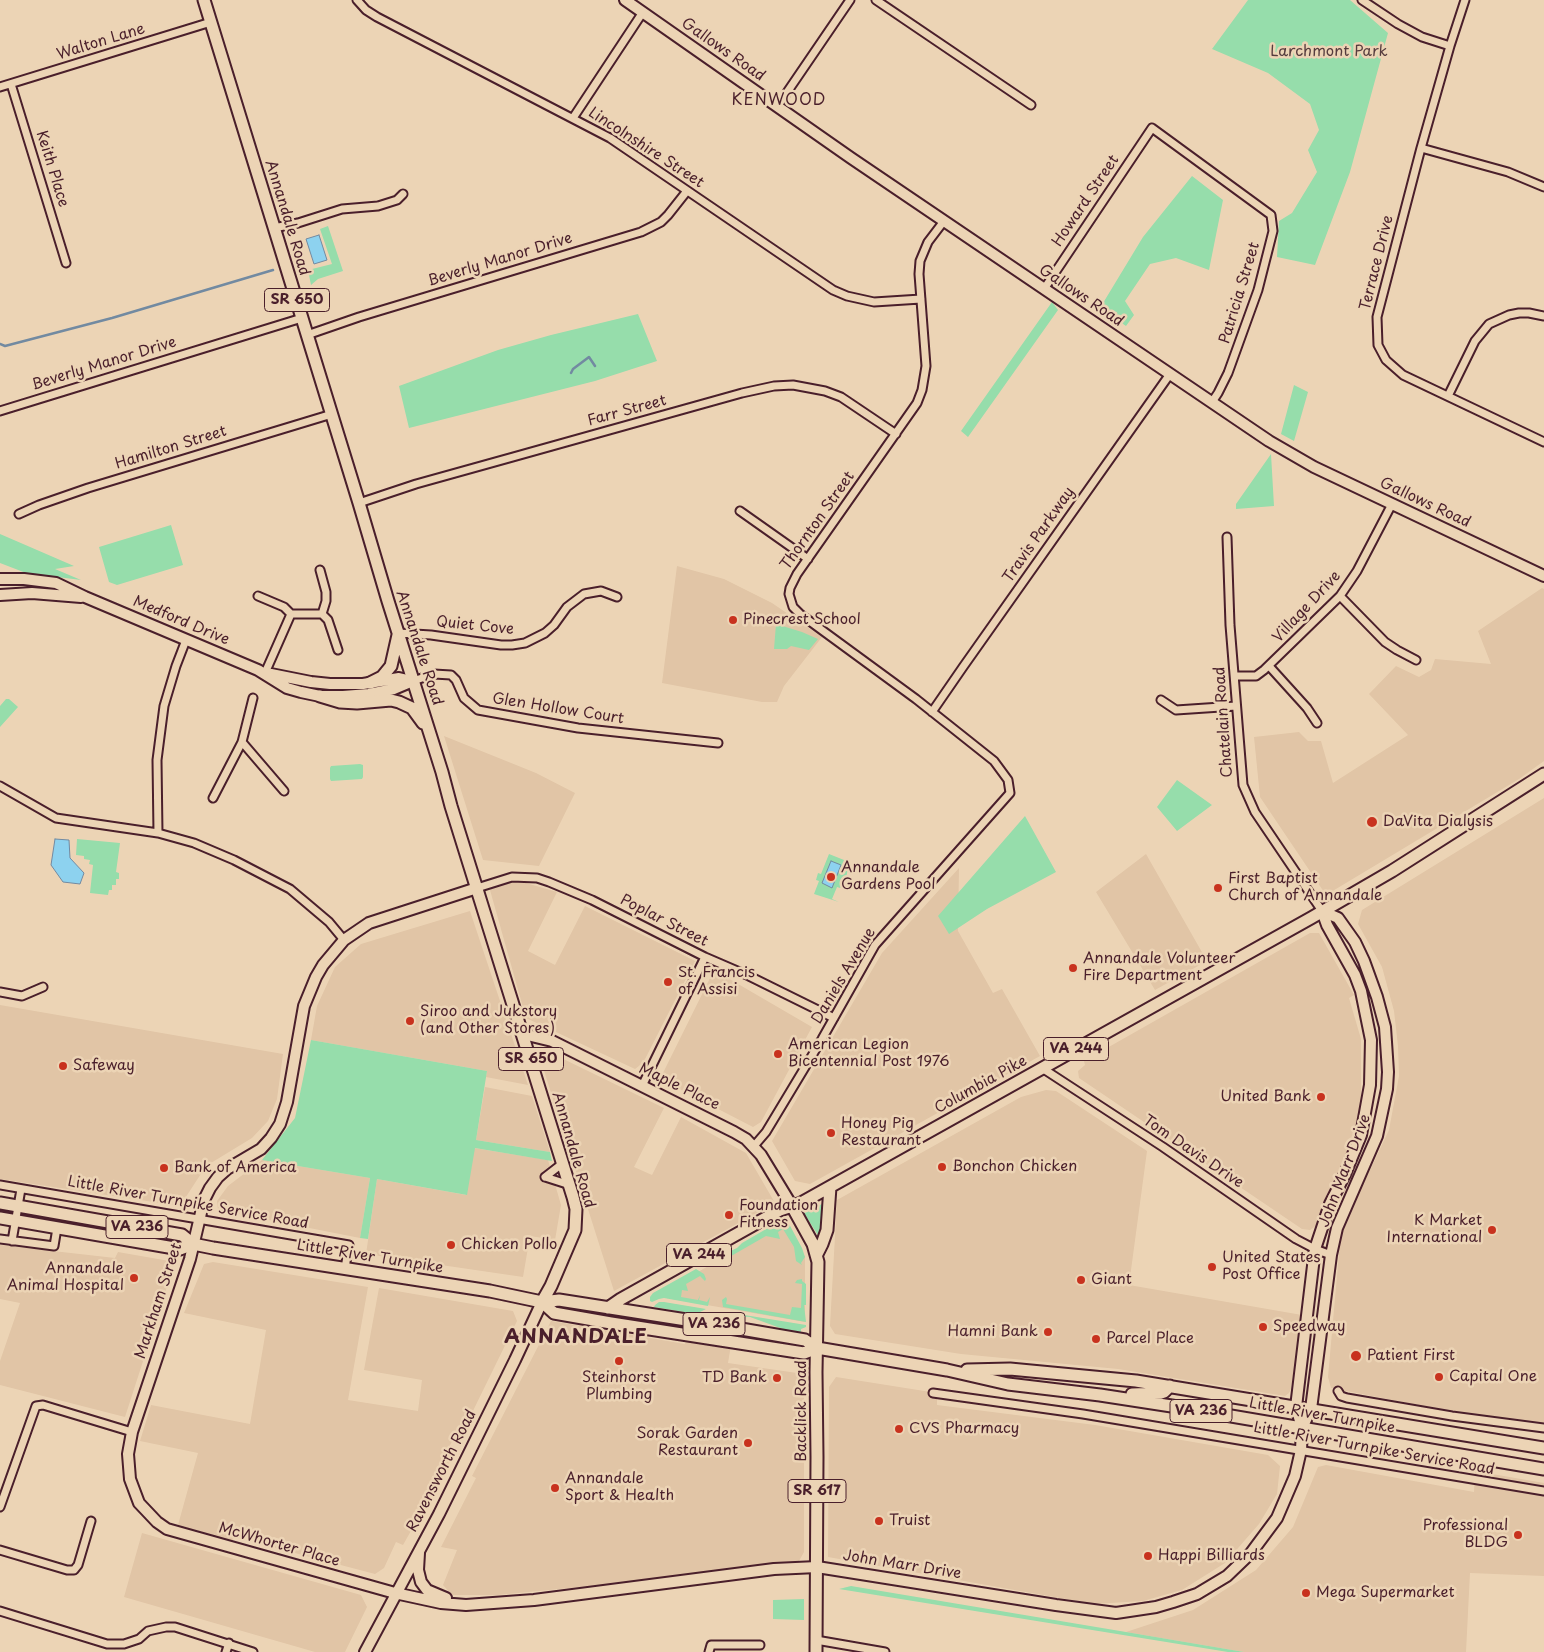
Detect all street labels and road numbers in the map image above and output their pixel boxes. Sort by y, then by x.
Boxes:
street label: Gallows Road [678,15,768,85]
street label: Walton Lane [55,20,147,64]
street label: Lincolnshire Street [585,104,707,192]
street label: Keith Place [32,129,72,209]
street label: Howard Street [1049,152,1123,250]
street label: Annandale Road [261,158,313,278]
street label: Terrace Drive [1356,213,1398,313]
street label: Beverly Manor Drive [426,229,574,291]
street label: Patricia Street [1216,240,1264,346]
street label: Gallows Road [1035,261,1127,331]
road number: SR 650 [264,288,330,312]
street label: Beverly Manor Drive [30,333,178,395]
street label: Farr Street [586,392,668,430]
street label: Hamilton Street [113,423,229,473]
street label: Thornton Street [777,468,859,574]
street label: Gallows Road [1377,474,1473,532]
street label: Travis Parkway [999,484,1079,586]
street label: Village Drive [1269,567,1345,647]
street label: Annandale Road [392,588,446,708]
street label: Medford Drive [130,593,232,649]
street label: Quiet Cove [435,613,515,639]
street label: Chatelain Road [1211,666,1237,778]
street label: Glen Hollow Court [491,690,625,728]
street label: Poplar Street [617,891,711,951]
street label: Daniels Avenue [808,925,880,1027]
road number: VA 244 [1044,1038,1108,1060]
road number: SR 650 [498,1048,564,1070]
street label: Columbia Pike [932,1052,1030,1118]
street label: Maple Place [636,1060,722,1114]
street label: Annandale Road [548,1090,598,1210]
street label: Tom Davis Drive [1139,1112,1247,1192]
street label: John Marr Drive [1315,1112,1375,1230]
street label: Little River Turnpike Service Road [66,1173,310,1233]
road number: VA 236 [106,1216,168,1238]
street label: Little River Turnpike [295,1237,445,1277]
street label: Markham Street [132,1241,186,1361]
road number: VA 244 [666,1244,732,1266]
road number: VA 236 [683,1312,745,1336]
street label: Backlick Road [793,1360,811,1462]
street label: Little River Turnpike [1248,1394,1396,1438]
road number: VA 236 [1170,1400,1232,1422]
street label: Ravensworth Road [403,1407,481,1535]
street label: Little River Turnpike Service Road [1252,1419,1496,1479]
road number: SR 617 [788,1480,846,1502]
street label: McWhorter Place [216,1519,342,1571]
street label: John Marr Drive [841,1547,963,1583]

